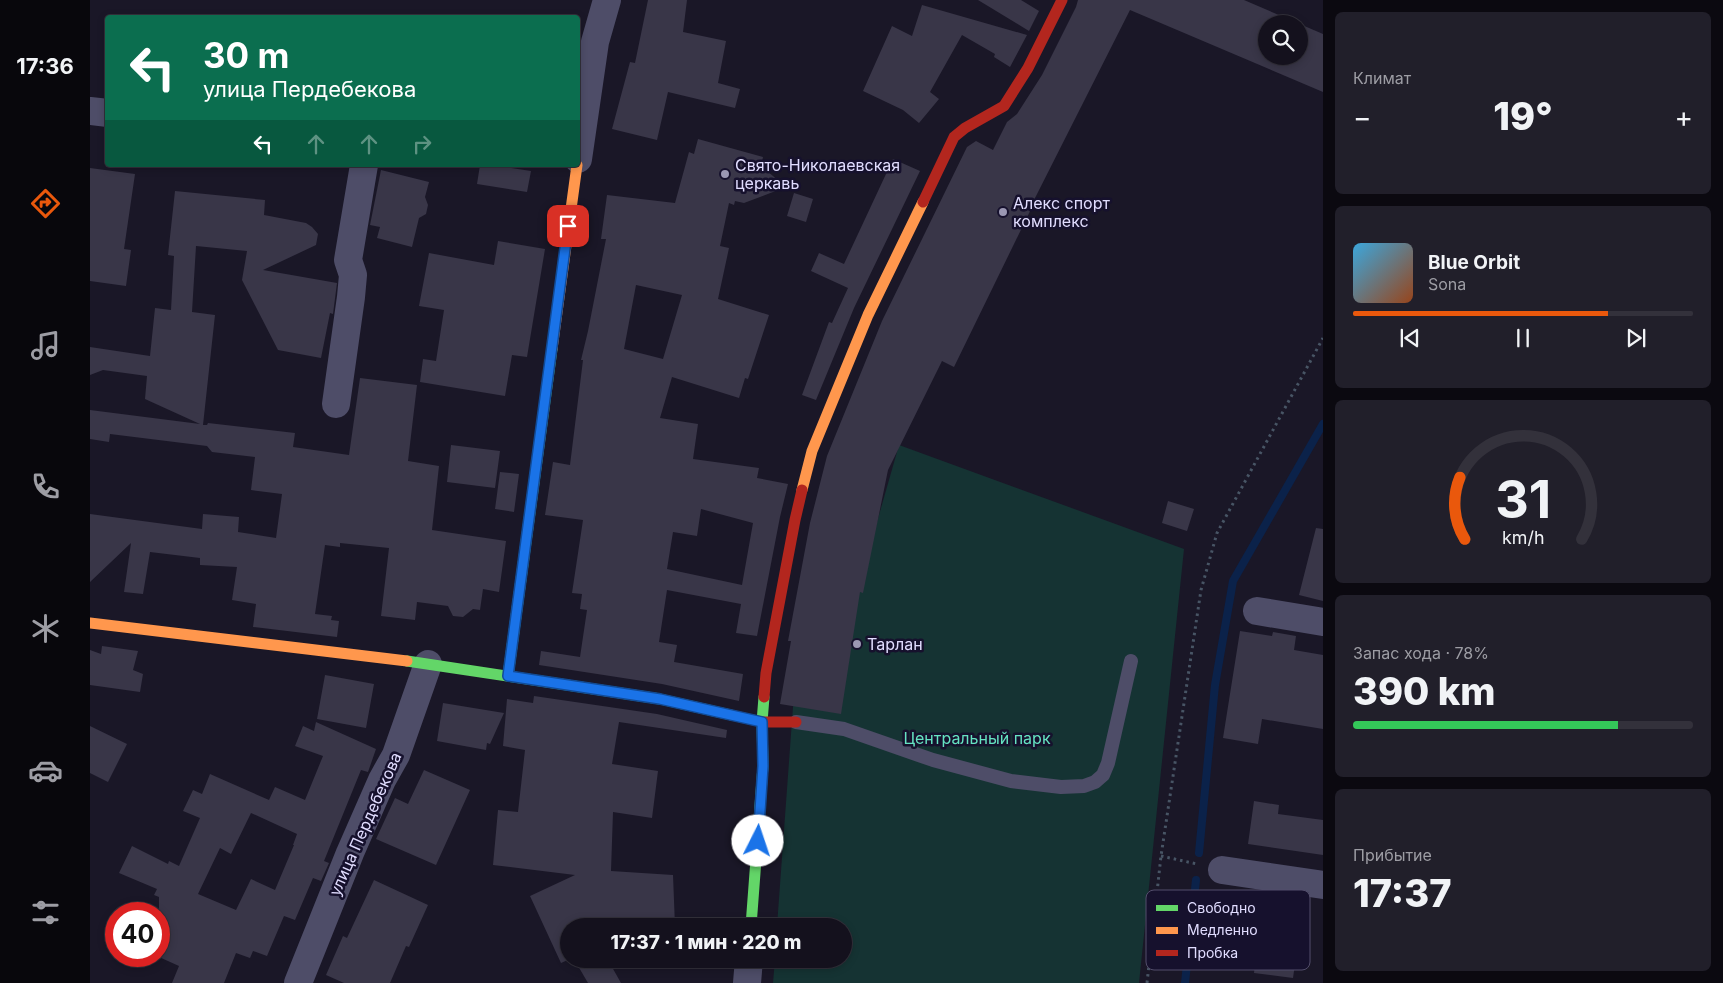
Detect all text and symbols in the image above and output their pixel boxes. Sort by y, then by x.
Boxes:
map controls [1258,15,1308,65]
button: search [1258,15,1308,65]
text: 30 m [203,34,289,76]
icon: left [120,35,185,100]
text: 17:36 [16,53,74,79]
text: Климат [1353,68,1411,88]
text: улица Пердебекова [203,76,416,102]
text: 19° [1493,93,1553,139]
text: − [1353,100,1372,134]
text: + [1674,100,1693,134]
icon: left [249,130,277,158]
icon: ahead [302,130,330,158]
icon: ahead [355,130,383,158]
icon: right [408,130,436,158]
place label: Свято-Николаевская церкавь [735,155,900,193]
marker: Свято-Николаевская церкавь [719,168,731,180]
icon: directions [28,186,63,221]
place label: Алекс спорт комплекс [1013,193,1110,231]
pin [547,205,589,247]
marker: Алекс спорт комплекс [997,206,1009,218]
icon: arrive [554,212,582,240]
text: Blue Orbit [1428,251,1520,274]
text: Sona [1428,274,1466,294]
icon: previous [1396,324,1424,352]
icon: pause [1509,324,1537,352]
icon: next [1622,324,1650,352]
icon: music [28,328,63,363]
text: 31 [1495,468,1551,531]
icon: phone [28,469,63,504]
text: km/h [1502,527,1544,548]
icon: climate [28,611,63,646]
place label: Тарлан [867,634,923,654]
marker: Тарлан [851,638,863,650]
text: Запас хода · 78% [1353,643,1489,663]
text: 390 km [1353,668,1495,714]
park label: Центральный парк [903,728,1051,748]
street label: улица Пердебекова [324,749,406,899]
icon: car [28,753,63,788]
position arrow [731,814,783,866]
text: Прибытие [1353,845,1432,865]
text: 17:37 [1353,870,1452,916]
legend [1146,890,1310,970]
icon: filters [28,895,63,930]
text: Свободно [1187,899,1256,916]
speed limit sign: 40 [105,902,170,967]
text: Медленно [1187,921,1258,938]
text: 17:37 · 1 мин · 220 m [611,931,801,954]
text: Пробка [1187,944,1238,961]

